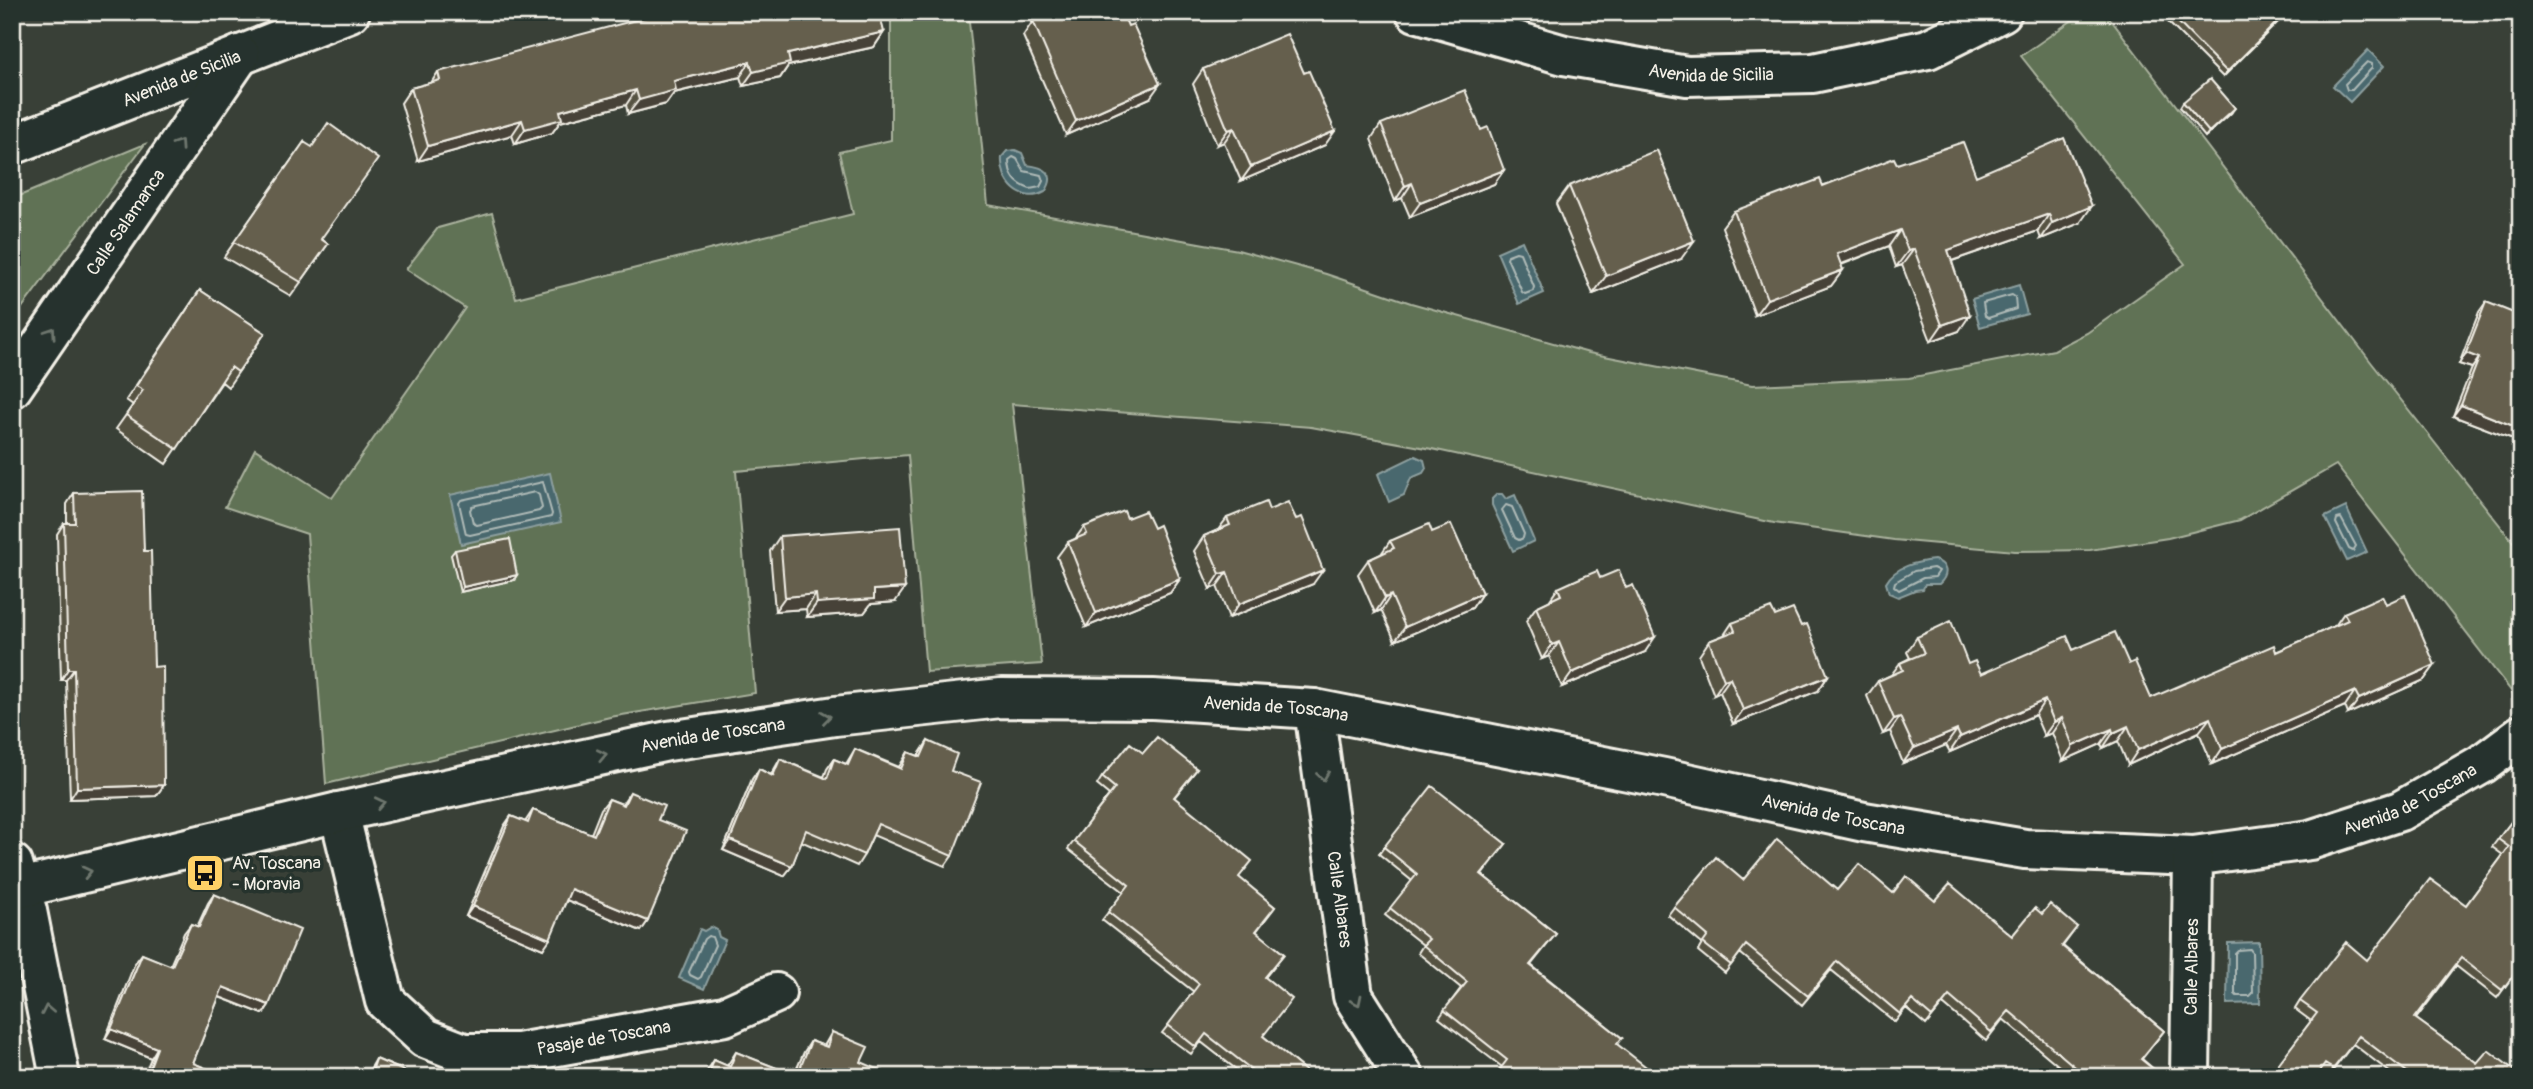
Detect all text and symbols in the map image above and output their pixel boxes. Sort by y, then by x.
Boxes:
street label: Avenida de Sicilia [119,45,244,113]
street label: Avenida de Sicilia [1647,59,1774,88]
one-way arrow [171,139,183,152]
street label: Calle Salamanca [81,165,170,280]
one-way arrow [43,326,56,339]
street label: Avenida de Toscana [1203,691,1351,728]
one-way arrow [821,710,832,725]
street label: Avenida de Toscana [639,713,787,759]
one-way arrow [596,749,608,764]
street label: Avenida de Toscana [2340,758,2481,841]
one-way arrow [1315,771,1330,782]
street label: Avenida de Toscana [1759,789,1907,841]
one-way arrow [374,797,386,812]
street label: Calle Albares [1321,850,1357,949]
bus stop icon: Av. Toscana - Moravia [184,852,226,894]
place label: Av. Toscana - Moravia [232,852,321,896]
one-way arrow [81,866,93,880]
street label: Calle Albares [2180,918,2204,1016]
one-way arrow [1349,993,1362,1006]
one-way arrow [40,1004,55,1016]
street label: Pasaje de Toscana [535,1015,673,1061]

